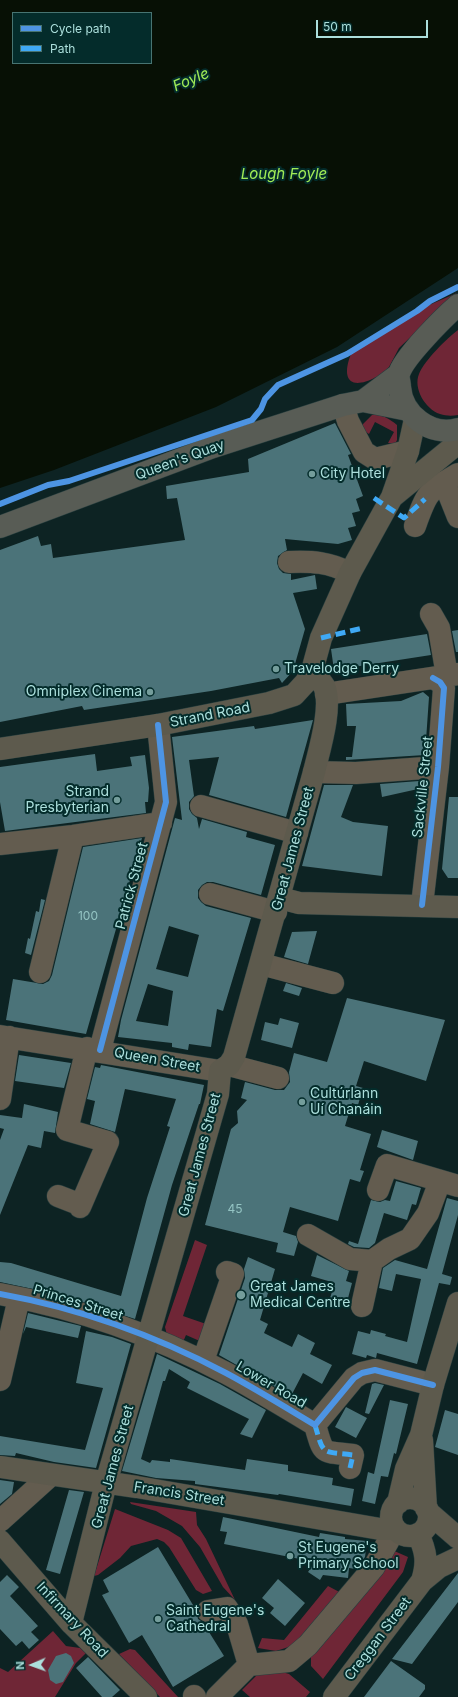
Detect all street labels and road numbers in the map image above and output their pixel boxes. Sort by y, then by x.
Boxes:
street label: Queen's Quay [133,436,227,484]
street label: Strand Road [169,699,251,731]
street label: Sackville Street [409,735,437,839]
street label: Great James Street [268,785,318,913]
street label: Patrick Street [112,841,152,931]
street label: Queen Street [113,1044,201,1076]
street label: Great James Street [175,1091,225,1219]
street label: Princes Street [31,1281,125,1325]
street label: Lower Road [233,1358,309,1412]
street label: Great James Street [88,1403,138,1531]
street label: Francis Street [133,1479,225,1509]
street label: Infirmary Road [33,1579,111,1661]
street label: Creggan Street [341,1594,415,1684]

